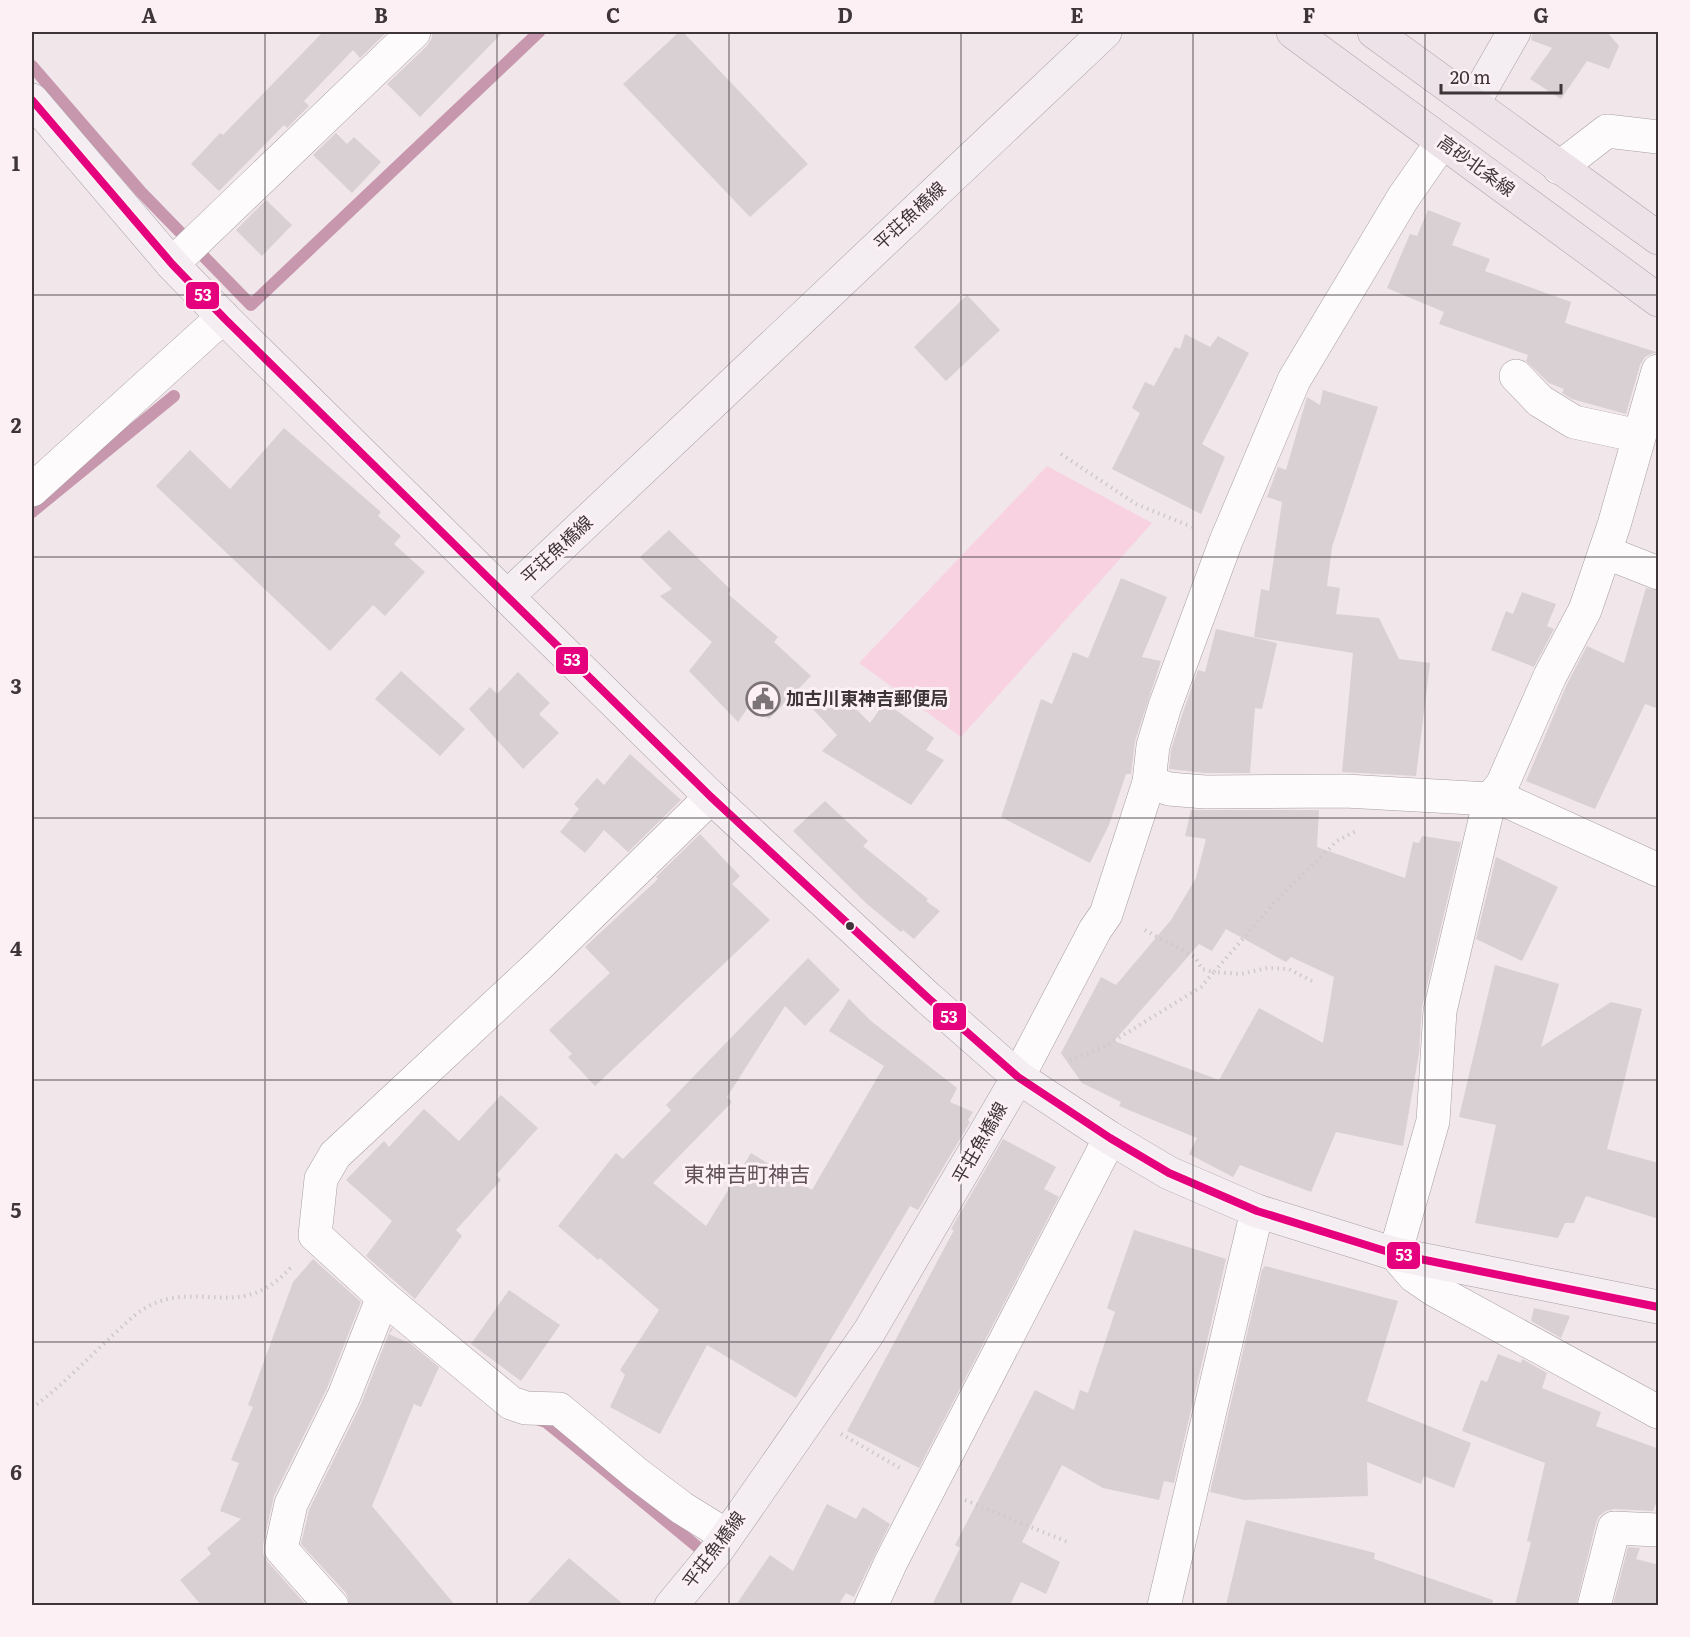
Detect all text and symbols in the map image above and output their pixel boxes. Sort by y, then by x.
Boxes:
text: A [141,0,157,29]
text: B [374,0,388,29]
text: C [606,0,620,29]
text: D [837,0,853,29]
text: E [1070,0,1084,29]
text: F [1303,0,1316,29]
text: G [1533,0,1549,29]
scale bar [1441,57,1561,95]
text: 20 m [1450,63,1491,90]
street label: 高砂北条線 [1433,127,1521,202]
text: 1 [12,147,20,177]
street label: 平荘魚橋線 [867,174,951,255]
line badge: 53 [185,281,220,310]
text: 53 [194,282,212,306]
text: 2 [11,409,22,439]
street label: 平荘魚橋線 [514,508,598,589]
line badge: 53 [555,646,589,675]
text: 53 [563,647,581,671]
text: 3 [10,670,22,700]
public building icon: 加古川東神吉郵便局 [745,681,781,717]
place label: 加古川東神吉郵便局 [786,684,948,711]
unlabelled marker [844,920,856,932]
text: 4 [10,932,22,962]
line badge: 53 [932,1002,967,1031]
text: 53 [940,1004,958,1028]
street label: 平荘魚橋線 [945,1097,1013,1188]
district label: 東神吉町神吉 [684,1157,810,1188]
text: 5 [11,1194,22,1224]
line badge: 53 [1386,1241,1421,1270]
text: 53 [1395,1242,1413,1266]
text: 6 [10,1456,22,1486]
street label: 平荘魚橋線 [675,1505,751,1593]

